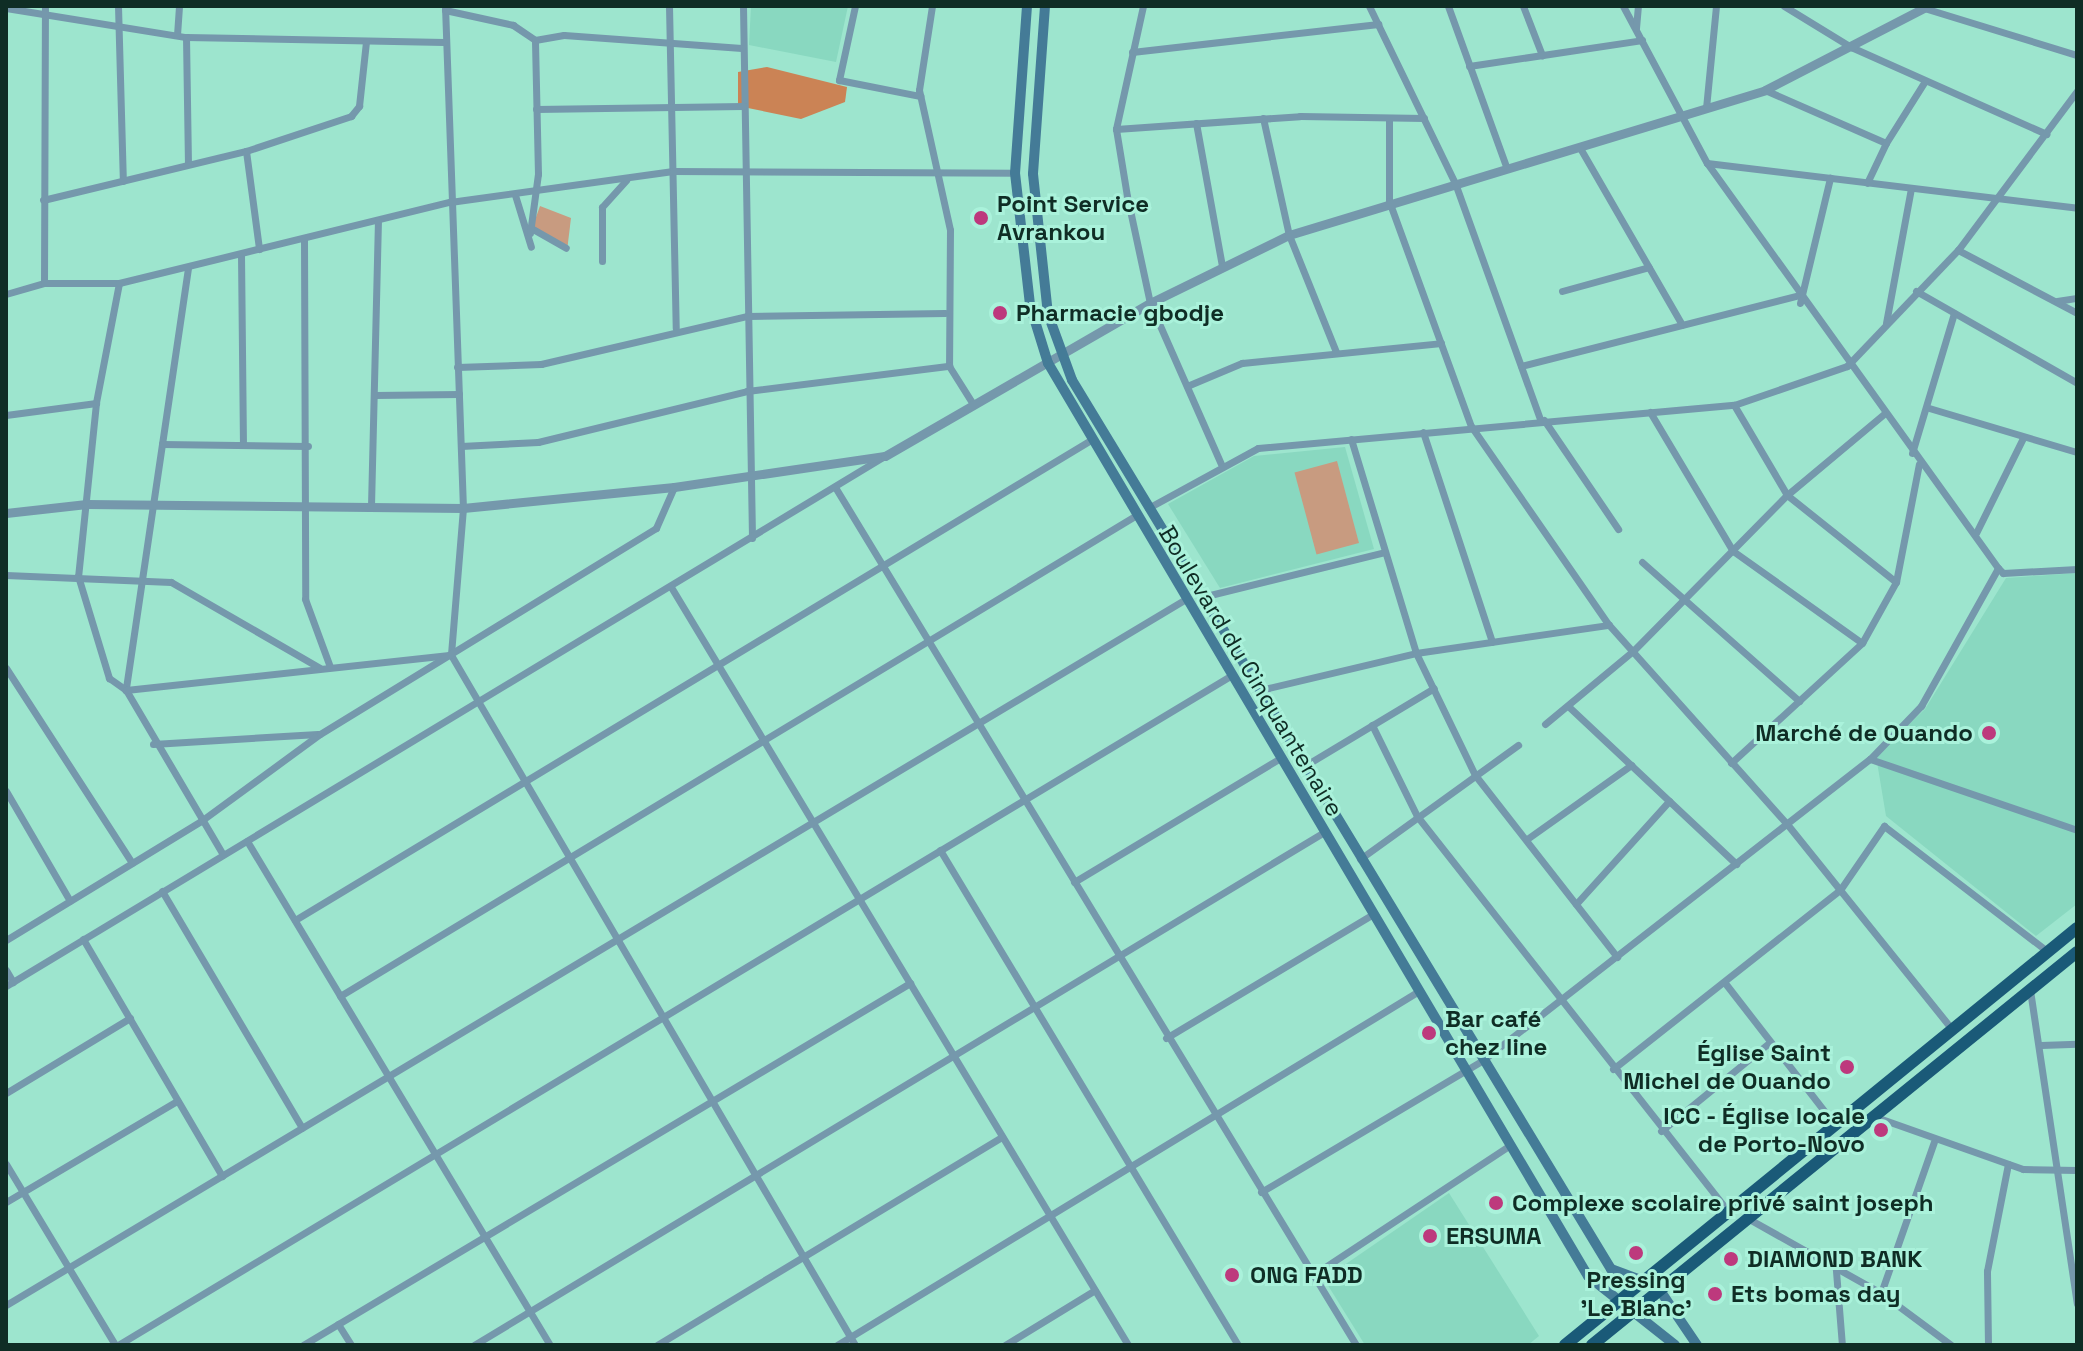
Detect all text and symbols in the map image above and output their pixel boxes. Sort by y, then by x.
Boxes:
place label: Point Service Avrankou [997,190,1149,246]
marker: Point Service Avrankou [972,209,990,227]
place label: Pharmacie gbodje [1016,299,1224,327]
marker: Pharmacie gbodje [991,304,1009,322]
street label: Boulevard du Cinquantenaire [1153,520,1349,822]
place label: Marché de Ouando [1755,719,1973,747]
marker: Marché de Ouando [1980,724,1998,742]
place label: Bar café chez line [1445,1005,1547,1061]
marker: Bar café chez line [1420,1024,1438,1042]
place label: Église Saint Michel de Ouando [1623,1039,1831,1095]
marker: Église Saint Michel de Ouando [1838,1058,1856,1076]
place label: ICC - Église locale de Porto-Novo [1662,1102,1865,1158]
marker: ICC - Église locale de Porto-Novo [1872,1121,1890,1139]
place label: Complexe scolaire privé saint joseph [1512,1189,1934,1217]
marker: Complexe scolaire privé saint joseph [1487,1194,1505,1212]
place label: ERSUMA [1446,1222,1542,1250]
marker: ERSUMA [1421,1227,1439,1245]
marker: Pressing 'Le Blanc' [1627,1244,1645,1262]
place label: DIAMOND BANK [1747,1245,1922,1273]
marker: DIAMOND BANK [1722,1250,1740,1268]
place label: ONG FADD [1250,1261,1363,1289]
marker: ONG FADD [1221,1264,1243,1286]
place label: Pressing 'Le Blanc' [1580,1266,1692,1322]
place label: Ets bomas day [1731,1280,1900,1308]
marker: Ets bomas day [1706,1285,1724,1303]

